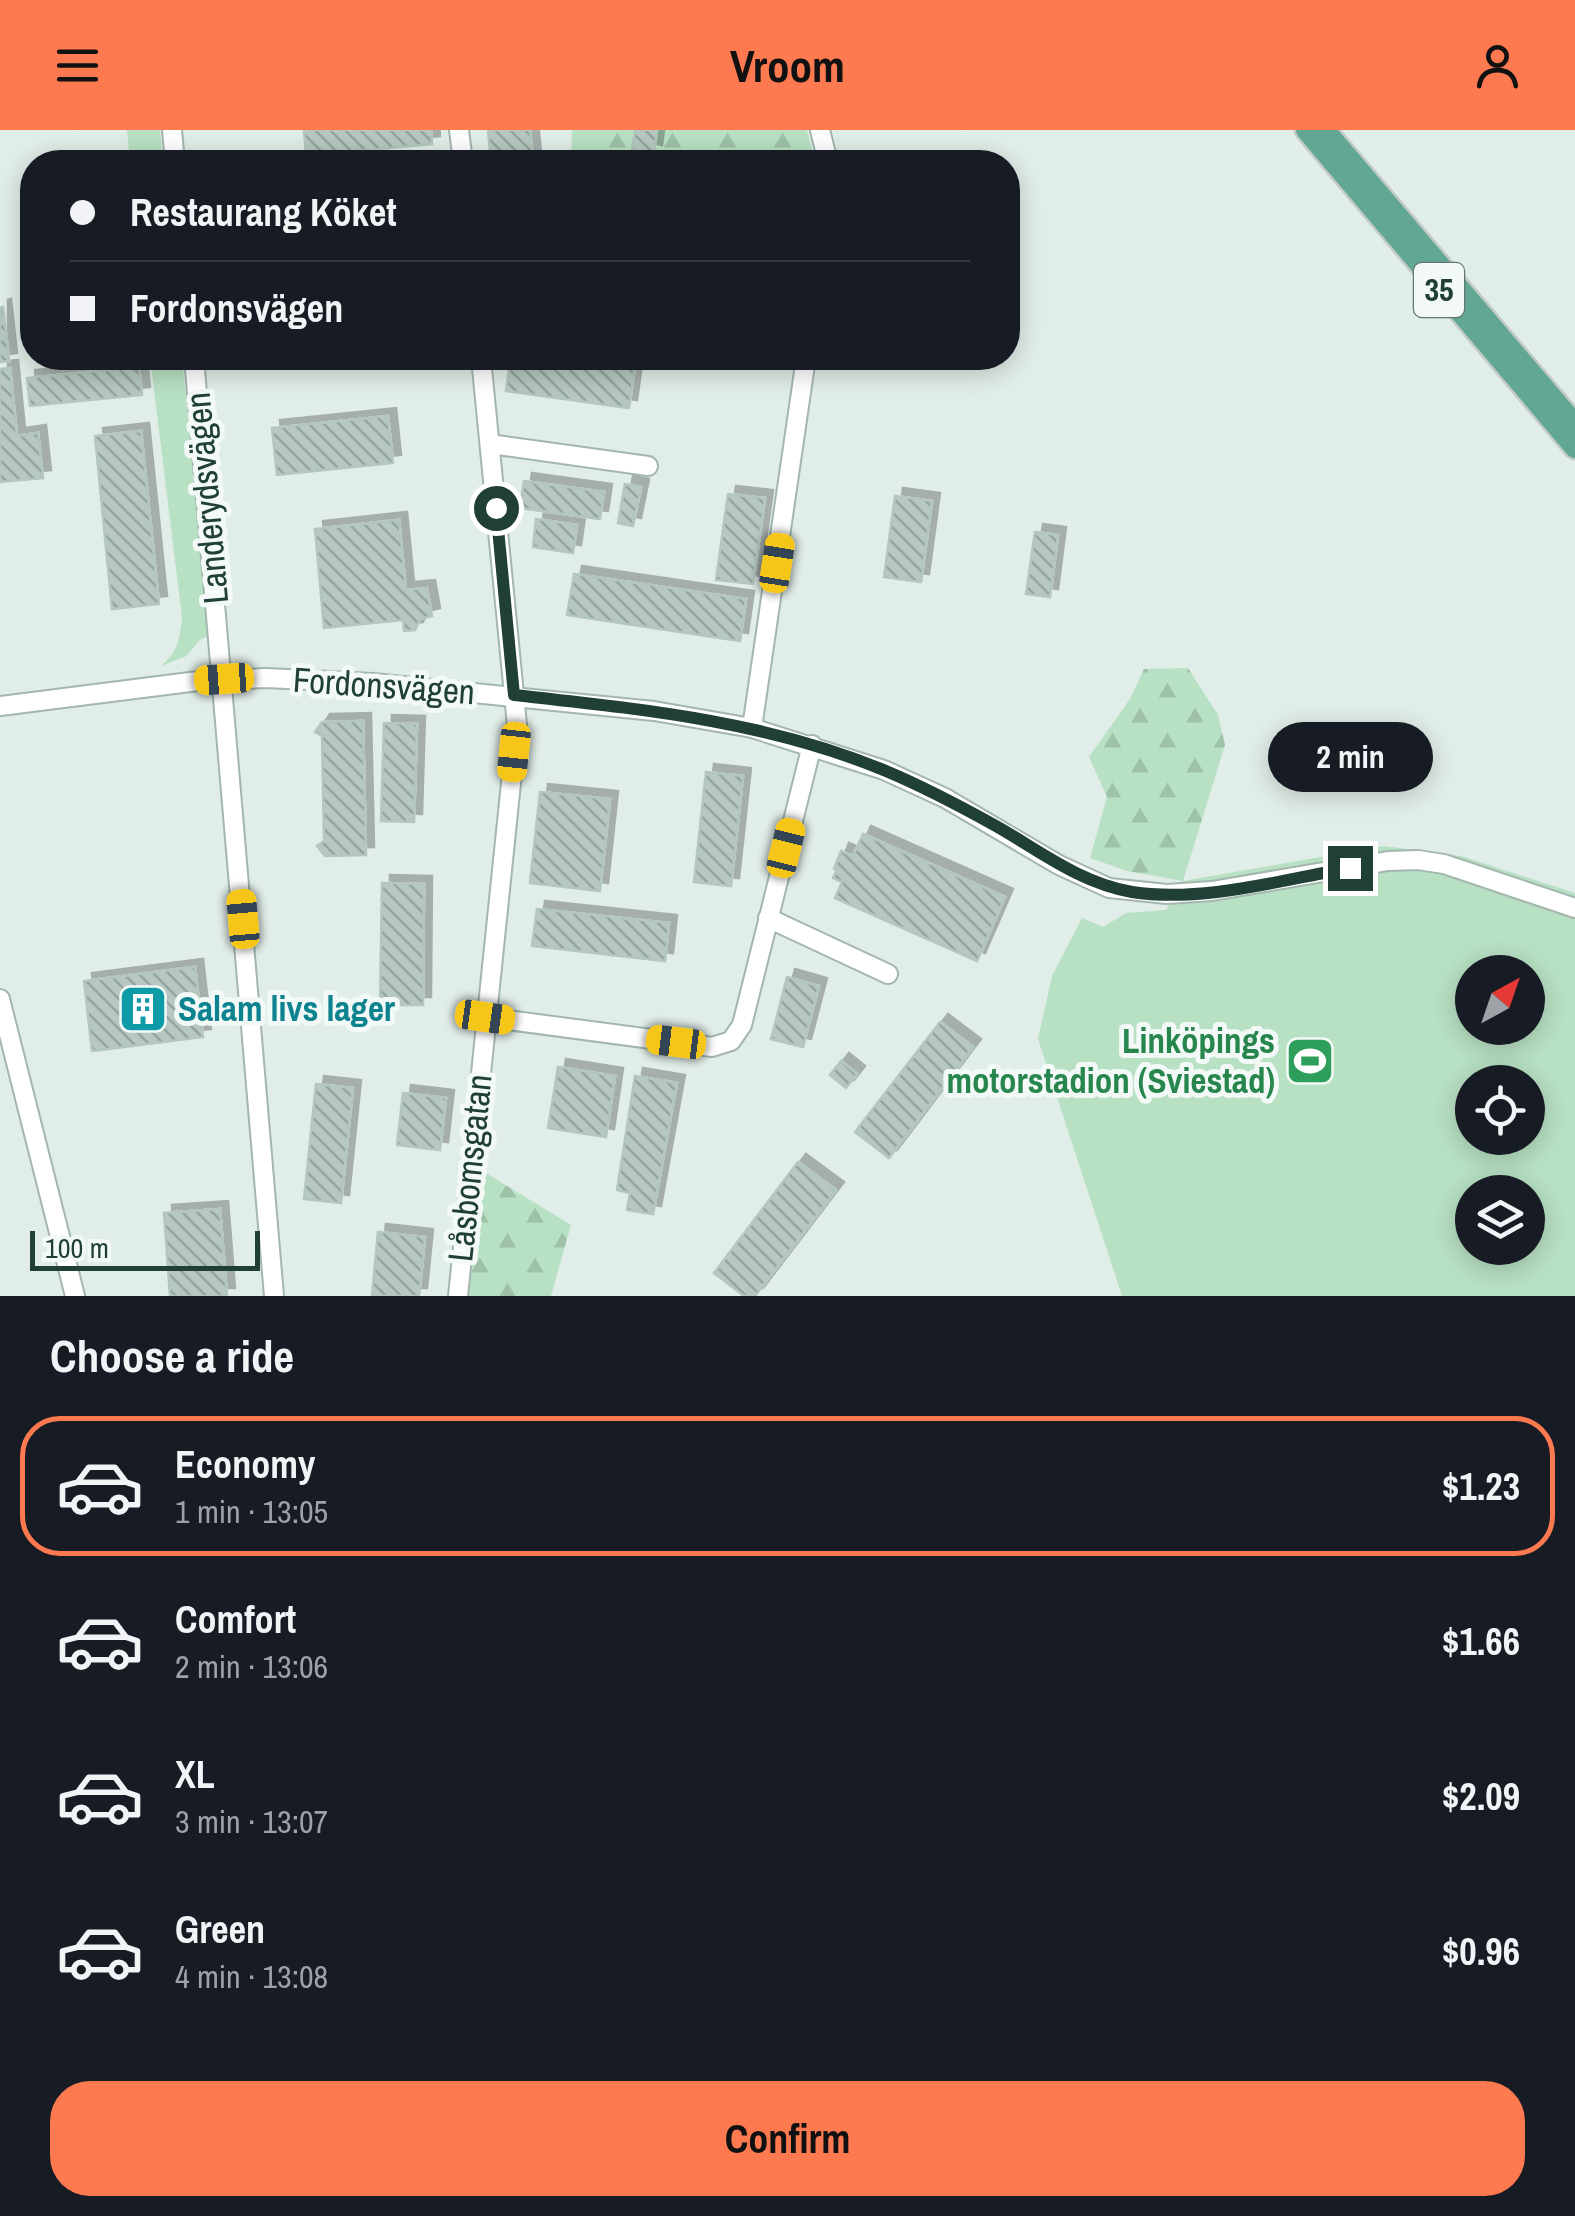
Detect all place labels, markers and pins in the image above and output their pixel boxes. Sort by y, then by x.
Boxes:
building icon: Salam livs lager [117,983,169,1035]
place label: Salam livs lager [178,985,396,1032]
place label: Linköpings motorstadion (Sviestad) [946,1017,1275,1104]
sports icon: Linköpings motorstadion (Sviestad) [1284,1035,1336,1087]

